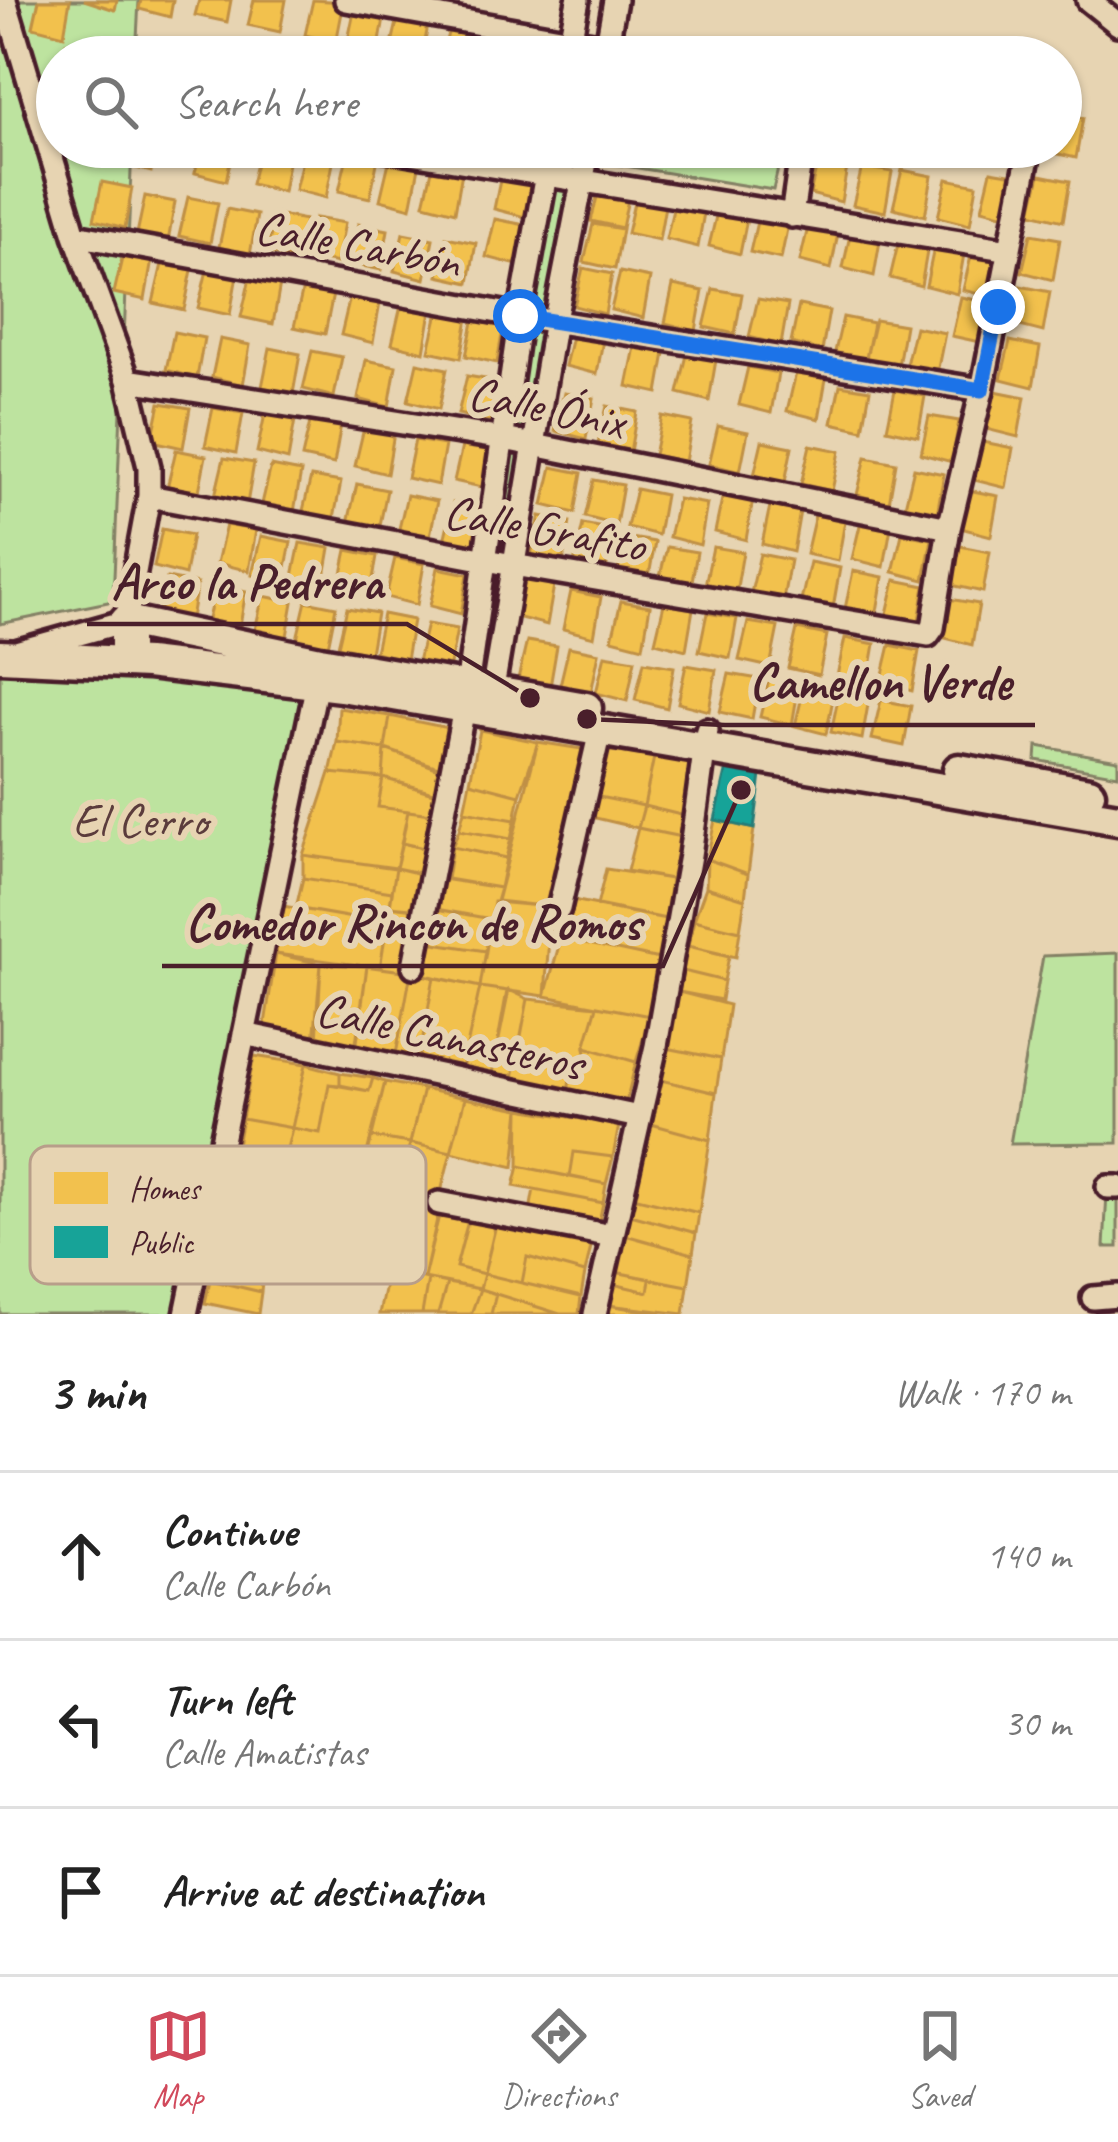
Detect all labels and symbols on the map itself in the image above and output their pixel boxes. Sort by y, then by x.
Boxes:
street label: Calle Carbón [251,197,466,292]
route end [971,280,1025,334]
route start [493,289,547,343]
street label: Calle Ónix [464,362,634,452]
street label: Calle Grafito [440,481,653,576]
callout: Arco la Pedrera [87,537,407,624]
text: Arco la Pedrera [111,550,387,614]
callout: Camellon Verde [725,638,1035,725]
text: Camellon Verde [749,650,1015,714]
park label: El Cerro [73,790,212,850]
callout: Comedor Rincon de Romos [162,879,663,966]
text: Comedor Rincon de Romos [185,891,646,955]
street label: Calle Canasteros [311,978,593,1094]
legend [30,1146,426,1284]
text: Homes [129,1168,202,1210]
text: Public [129,1222,195,1264]

